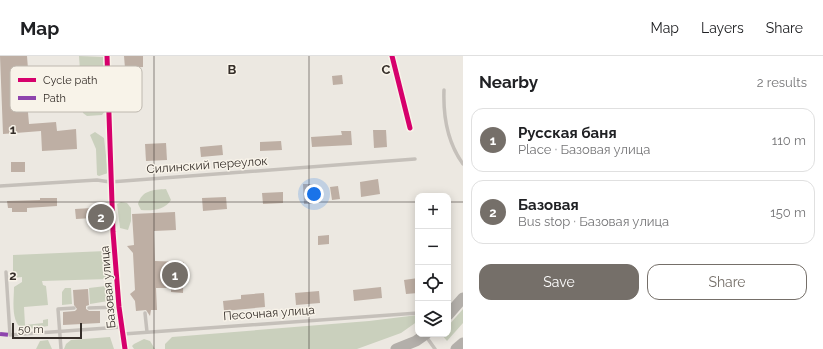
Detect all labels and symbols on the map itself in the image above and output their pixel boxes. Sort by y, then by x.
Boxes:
text: B [228,62,237,77]
text: C [382,62,391,77]
legend [10,66,142,112]
text: Cycle path [43,74,97,87]
text: Path [43,92,66,105]
text: 1 [10,122,17,137]
street label: Силинский переулок [146,154,268,176]
your location [304,184,324,204]
pin: 2 [88,202,114,232]
street label: Базовая улица [97,245,119,329]
pin: 1 [162,260,188,290]
text: 2 [9,268,17,283]
street label: Песочная улица [223,303,315,323]
scale bar [12,321,82,340]

